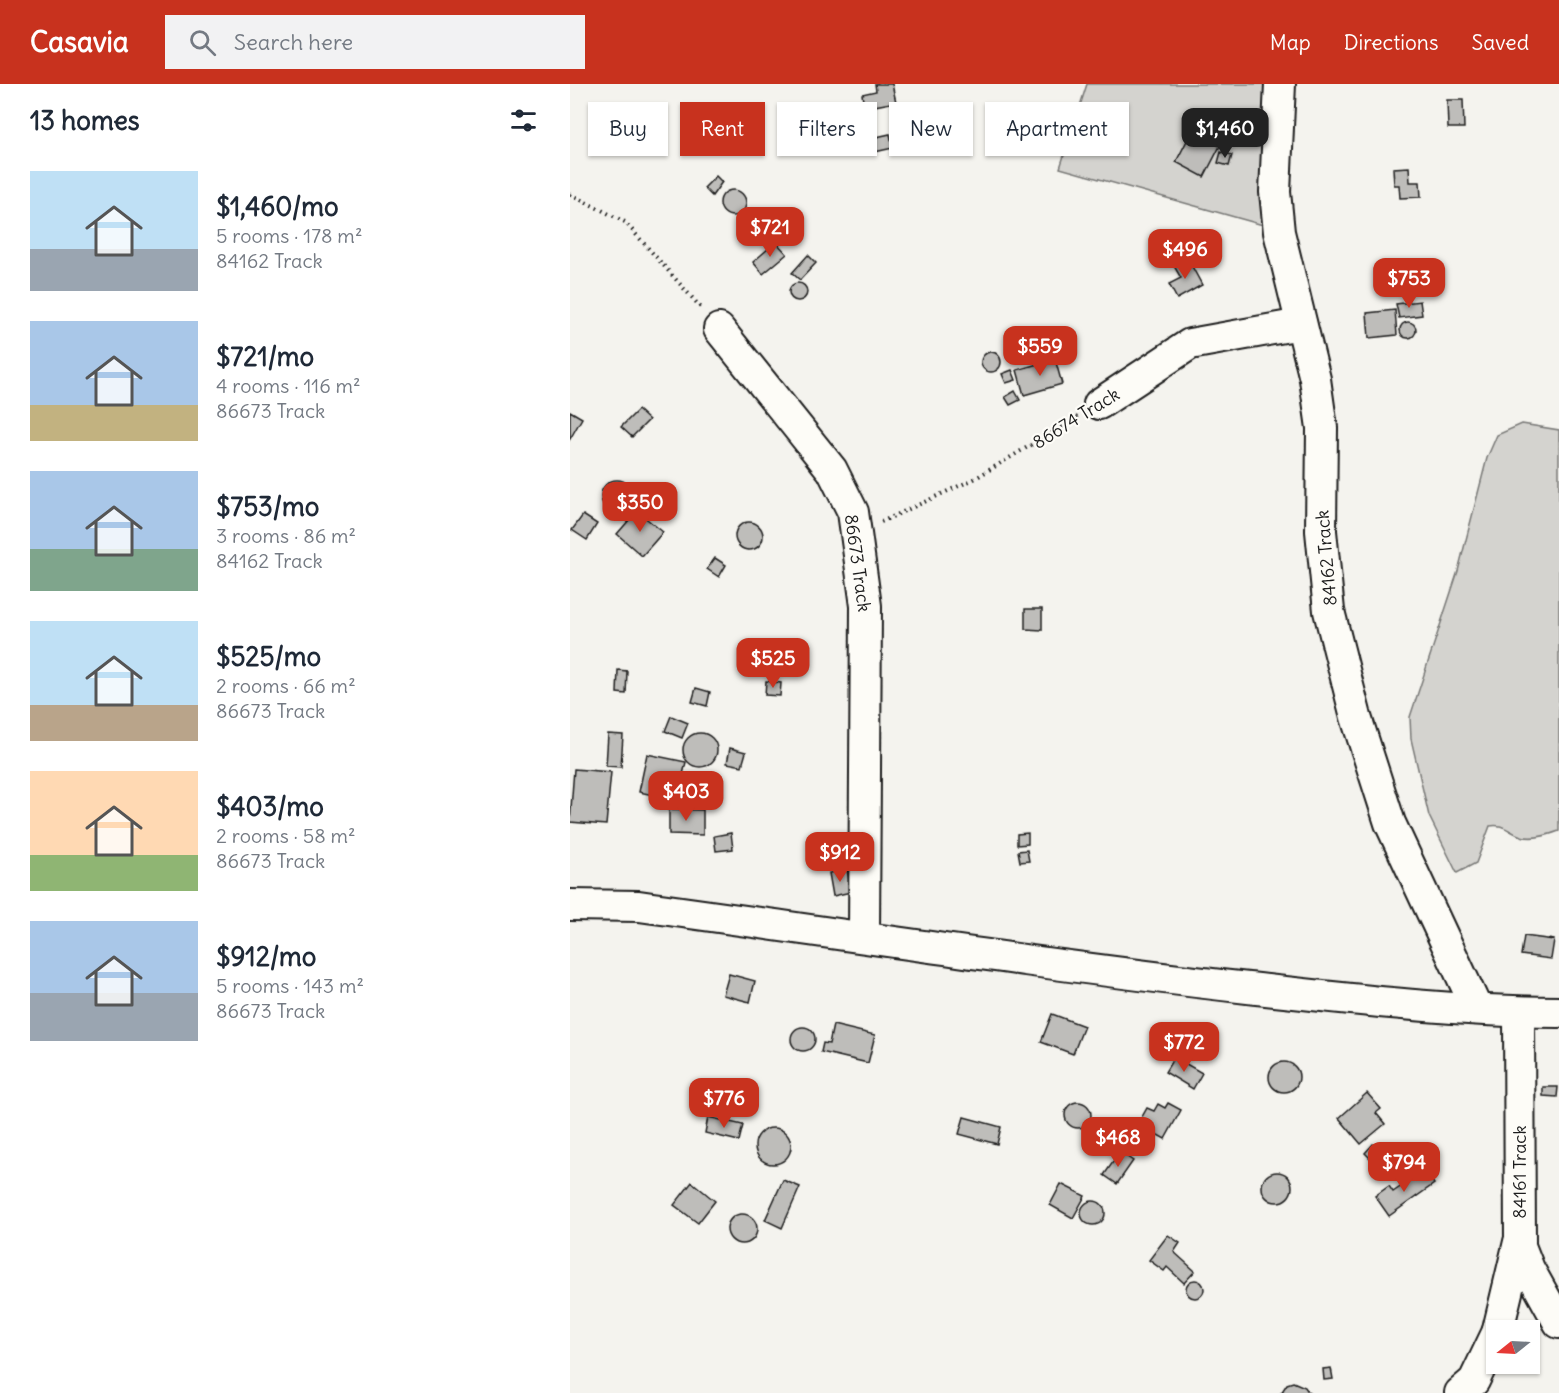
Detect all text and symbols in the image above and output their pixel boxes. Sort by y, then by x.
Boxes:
search box [165,15,585,69]
text: Casavia [30,24,129,60]
icon: search [186,26,219,59]
text: Search here [234,28,353,56]
text: Map [1270,29,1311,56]
text: Directions [1344,29,1438,56]
text: Saved [1471,29,1529,56]
chip: Buy [588,102,668,156]
chip: Rent [680,102,765,156]
chip: Filters [777,102,877,156]
chip: New [889,102,973,156]
chip: Apartment [985,102,1129,156]
text: 13 homes [30,104,140,137]
icon: filters [507,104,540,137]
pin: $1,460 [1176,108,1274,159]
text: $1,460 [1196,115,1254,140]
text: $1,460/mo [216,190,339,223]
icon: home [78,195,150,267]
pin: $721 [734,207,806,258]
text: $721 [750,214,790,239]
text: 5 rooms · 178 m² [216,223,362,248]
pin: $496 [1149,229,1221,280]
text: $496 [1162,236,1208,261]
text: 84162 Track [216,248,323,273]
pin: $753 [1373,258,1445,309]
text: $753 [1387,265,1431,290]
pin: $559 [1004,326,1076,377]
text: $559 [1017,333,1063,358]
text: $721/mo [216,340,314,373]
icon: home [78,345,150,417]
text: 4 rooms · 116 m² [216,373,361,398]
street label: 86674 Track [1028,382,1124,454]
text: 86673 Track [216,398,325,423]
pin: $350 [604,482,676,533]
text: $350 [616,489,664,514]
text: $753/mo [216,490,319,523]
icon: home [78,495,150,567]
street label: 84162 Track [1310,509,1342,607]
street label: 86673 Track [840,513,876,613]
text: 3 rooms · 86 m² [216,523,356,548]
text: 84162 Track [216,548,323,573]
pin: $525 [737,638,809,689]
text: $525/mo [216,640,321,673]
icon: home [78,645,150,717]
text: $525 [750,645,796,670]
text: 2 rooms · 66 m² [216,673,356,698]
text: 86673 Track [216,698,325,723]
pin: $403 [650,771,722,822]
text: $403 [662,778,710,803]
text: $403/mo [216,790,324,823]
icon: home [78,795,150,867]
text: 2 rooms · 58 m² [216,823,356,848]
pin: $912 [804,832,876,883]
text: $912 [819,839,861,864]
text: 86673 Track [216,848,325,873]
text: $912/mo [216,940,316,973]
icon: home [78,945,150,1017]
text: 5 rooms · 143 m² [216,973,364,998]
text: 86673 Track [216,998,325,1023]
pin: $772 [1148,1022,1220,1073]
text: $772 [1163,1029,1205,1054]
pin: $776 [688,1078,760,1129]
text: $776 [703,1085,745,1110]
pin: $468 [1082,1117,1154,1168]
text: $468 [1095,1124,1141,1149]
street label: 84161 Track [1508,1125,1531,1219]
pin: $794 [1368,1142,1440,1193]
text: $794 [1382,1149,1426,1174]
north arrow [1486,1320,1540,1374]
map controls [1486,1320,1540,1374]

